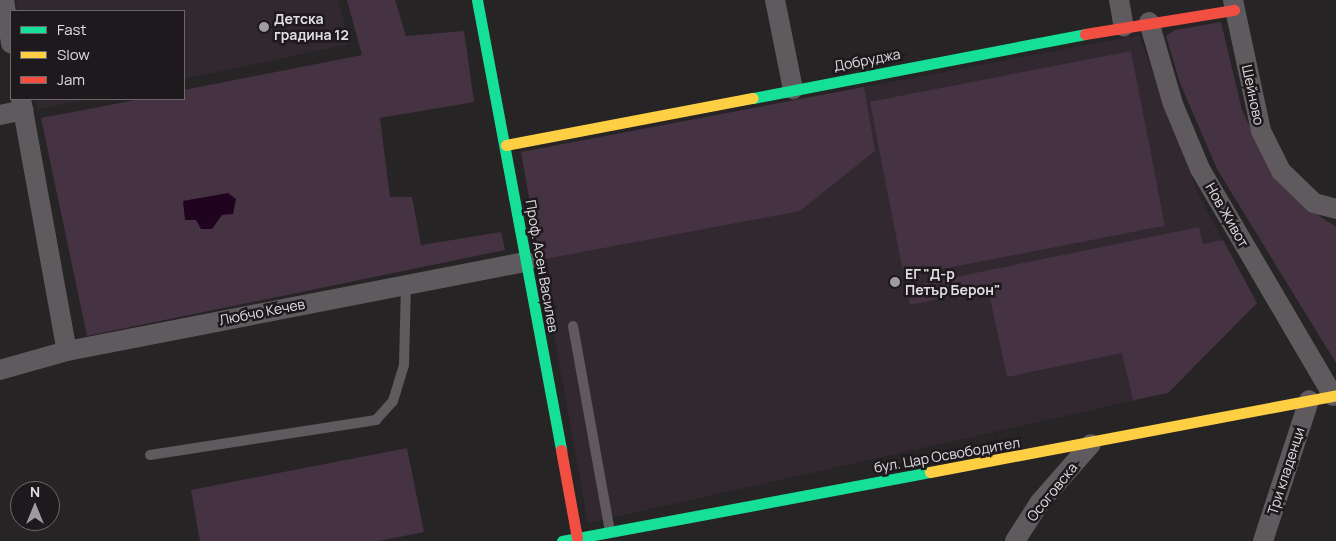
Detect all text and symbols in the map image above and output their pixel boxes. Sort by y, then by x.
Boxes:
legend [10,10,185,100]
place label: Детска градина 12 [274,11,349,44]
text: Fast [57,19,86,40]
marker: Детска градина 12 [258,21,270,33]
text: Slow [57,44,90,65]
street label: Добруджа [832,45,902,75]
street label: Шейново [1238,63,1268,127]
text: Jam [57,69,85,90]
street label: Нов Живот [1202,180,1252,250]
street label: Проф. Асен Василев [522,199,562,333]
place label: ЕГ "Д-р Петър Берон" [905,266,1000,298]
marker: ЕГ "Д-р Петър Берон" [889,276,901,288]
street label: Любчо Кечев [218,295,306,329]
street label: Три кладенци [1264,425,1308,517]
street label: бул. Цар Освободител [873,434,1021,476]
street label: Осоговска [1023,459,1081,525]
north arrow [10,481,60,531]
text: N [30,482,40,501]

